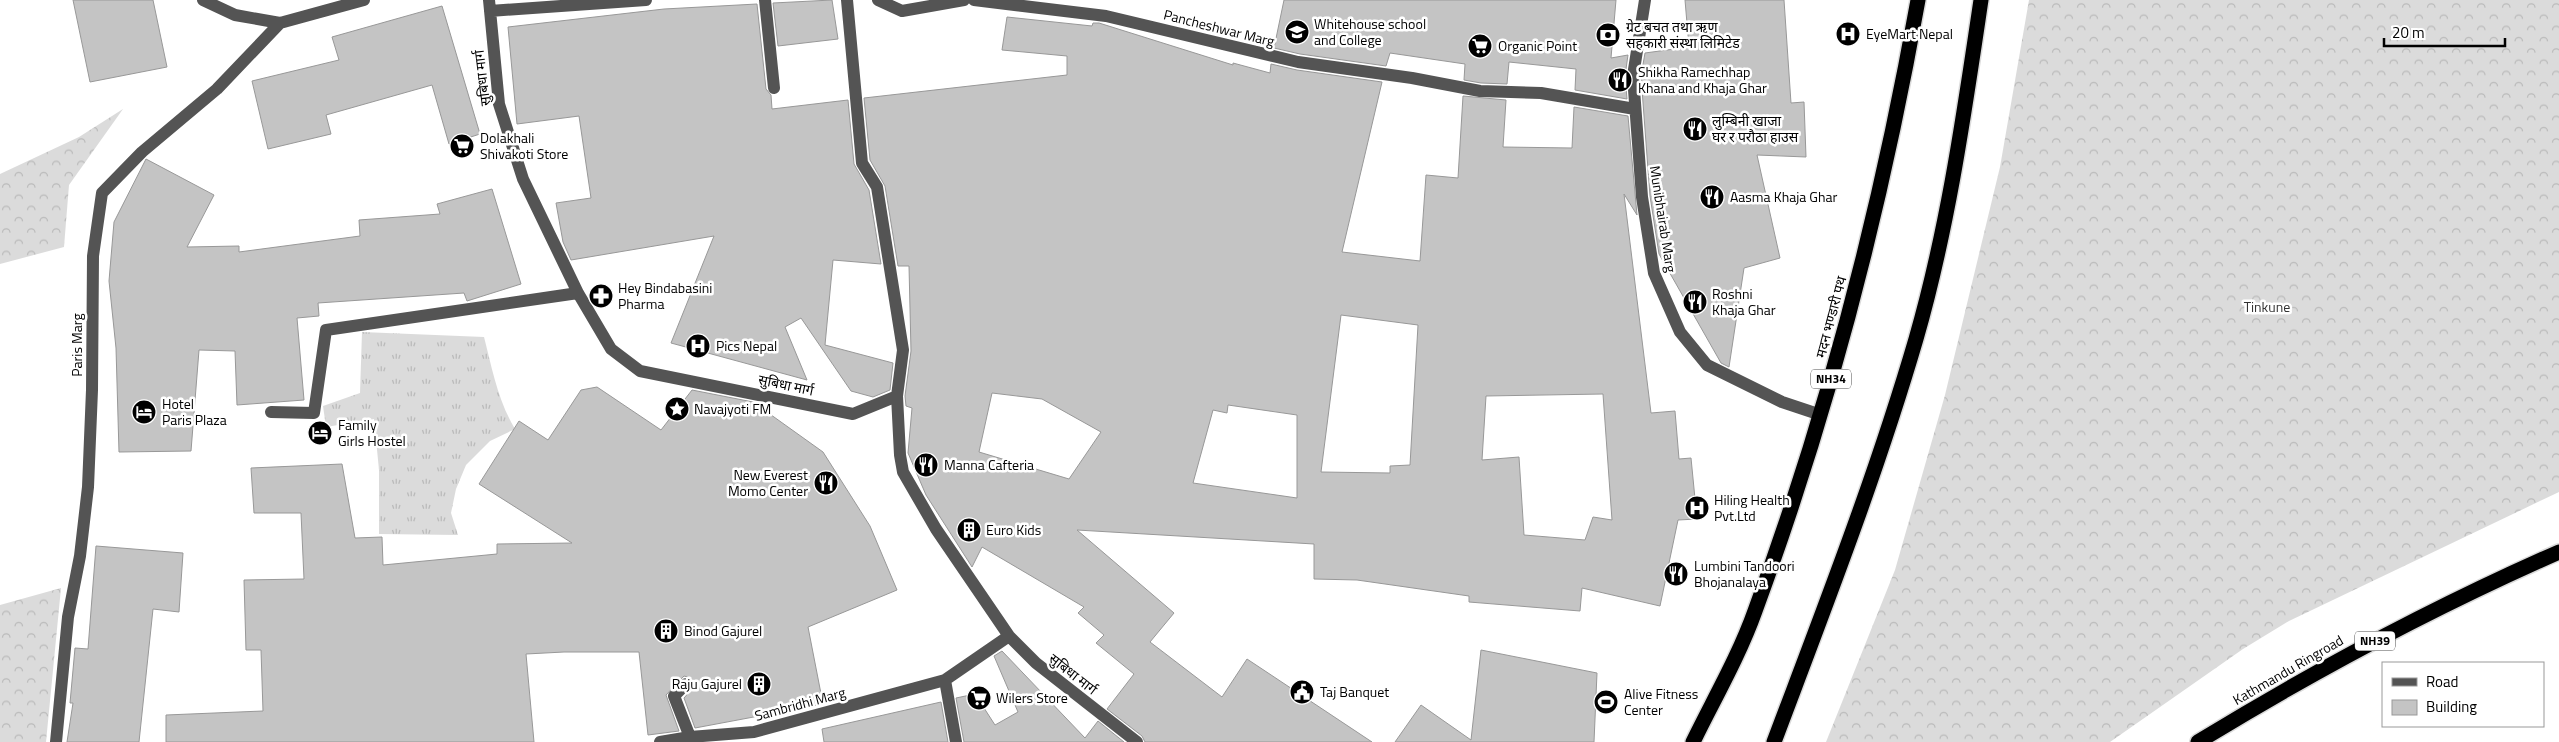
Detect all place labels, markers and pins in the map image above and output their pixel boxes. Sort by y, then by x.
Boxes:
place label: Whitehouse school and College [1314,13,1426,50]
place label: ग्रेट बचत तथा ऋण सहकारी संस्था लिमिटेड [1626,16,1740,53]
school or university icon: Whitehouse school and College [1284,19,1310,45]
hospital icon: EyeMart Nepal [1835,21,1861,47]
bank icon: ग्रेट बचत तथा ऋण सहकारी संस्था लिमिटेड [1595,22,1621,48]
place label: EyeMart Nepal [1866,23,1953,44]
supermarket icon: Organic Point [1467,33,1493,59]
place label: Organic Point [1498,35,1577,56]
place label: Shikha Ramechhap Khana and Khaja Ghar [1638,61,1767,98]
restaurant icon: Shikha Ramechhap Khana and Khaja Ghar [1607,67,1633,93]
place label: लुम्बिनी खाजा घर र परौठा हाउस [1712,110,1799,147]
restaurant icon: लुम्बिनी खाजा घर र परौठा हाउस [1682,116,1708,142]
place label: Dolakhali Shivakoti Store [480,127,568,164]
supermarket icon: Dolakhali Shivakoti Store [449,133,475,159]
restaurant icon: Aasma Khaja Ghar [1699,184,1725,210]
place label: Aasma Khaja Ghar [1730,186,1837,207]
place label: Hey Bindabasini Pharma [618,277,712,314]
pharmacy icon: Hey Bindabasini Pharma [588,283,614,309]
place label: Roshni Khaja Ghar [1712,283,1776,320]
restaurant icon: Roshni Khaja Ghar [1682,289,1708,315]
hospital icon: Pics Nepal [685,333,711,359]
place label: Pics Nepal [716,335,777,356]
place label: Hotel Paris Plaza [162,393,227,430]
place icon: Navajyoti FM [664,396,690,422]
place label: Navajyoti FM [694,398,771,419]
hotel icon: Hotel Paris Plaza [131,399,157,425]
place label: Family Girls Hostel [338,414,406,451]
hotel icon: Family Girls Hostel [307,420,333,446]
restaurant icon: Manna Cafteria [913,452,939,478]
place label: Manna Cafteria [944,454,1034,475]
place label: New Everest Momo Center [728,464,808,501]
restaurant icon: New Everest Momo Center [813,470,839,496]
place label: Hiling Health Pvt.Ltd [1714,489,1790,526]
hospital icon: Hiling Health Pvt.Ltd [1684,495,1710,521]
building icon: Euro Kids [956,517,982,543]
place label: Euro Kids [986,519,1041,540]
place label: Lumbini Tandoori Bhojanalaya [1694,555,1795,592]
restaurant icon: Lumbini Tandoori Bhojanalaya [1663,561,1689,587]
building icon: Binod Gajurel [653,618,679,644]
place label: Binod Gajurel [684,620,762,641]
building icon: Raju Gajurel [746,671,772,697]
place label: Raju Gajurel [672,673,742,694]
public building icon: Taj Banquet [1289,679,1315,705]
place label: Taj Banquet [1320,681,1389,702]
place label: Alive Fitness Center [1624,683,1698,720]
supermarket icon: Wilers Store [966,685,992,711]
place label: Wilers Store [996,687,1068,708]
sports icon: Alive Fitness Center [1593,689,1619,715]

